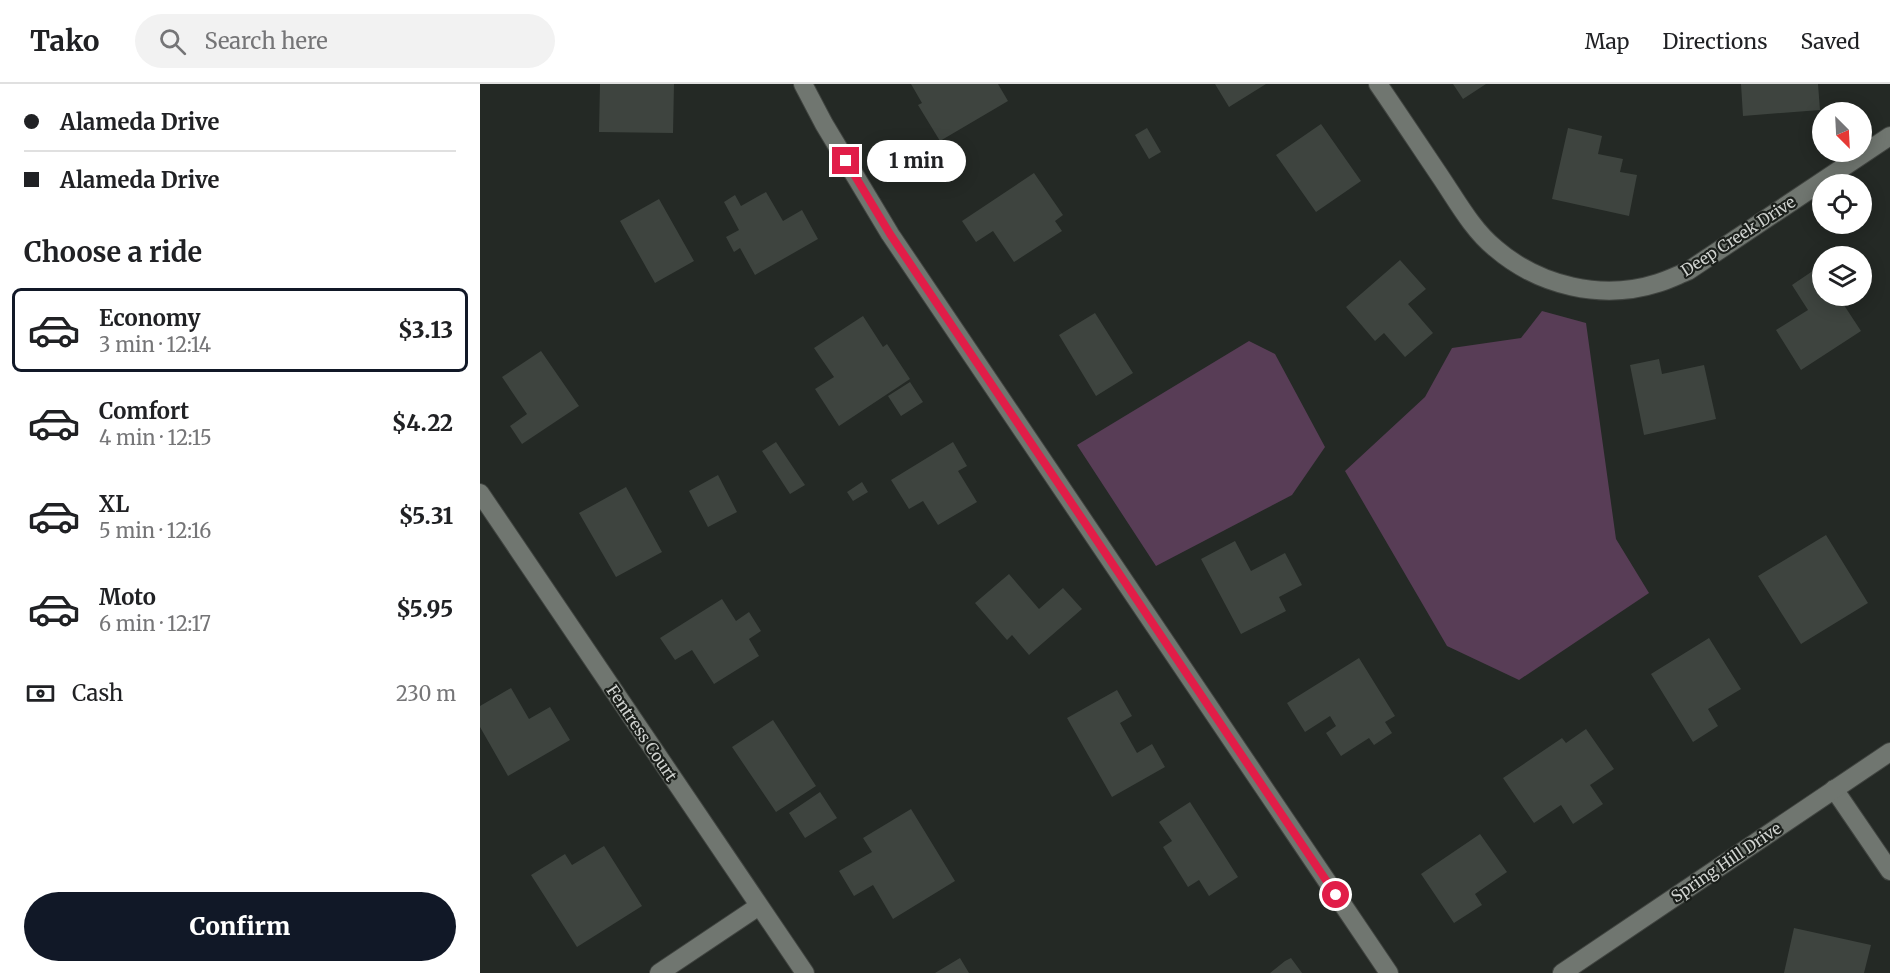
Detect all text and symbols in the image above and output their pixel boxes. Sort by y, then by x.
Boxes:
search box [135,14,555,68]
text: Tako [30,23,99,59]
icon: search [156,25,189,58]
text: Search here [204,27,328,55]
text: Map [1585,28,1629,55]
text: Directions [1662,28,1767,55]
text: Saved [1800,28,1860,55]
north arrow [1812,102,1872,162]
map controls [1812,102,1872,306]
text: Alameda Drive [60,108,219,136]
callout: 1 min [867,140,966,182]
route end [832,147,859,174]
text: 1 min [889,148,944,173]
text: Alameda Drive [60,166,219,194]
button: locate [1812,174,1872,234]
street label: Deep Creek Drive [1677,192,1799,280]
text: Choose a ride [24,235,202,269]
button: layers [1812,246,1872,306]
icon: car [27,303,81,357]
text: Economy [99,304,200,332]
text: $3.13 [398,316,453,344]
text: 3 min · 12:14 [99,332,211,357]
icon: car [27,396,81,450]
text: Comfort [99,397,189,425]
text: $4.22 [392,409,453,437]
text: 4 min · 12:15 [99,425,212,450]
icon: car [27,489,81,543]
text: XL [99,490,129,518]
text: $5.31 [399,502,453,530]
text: 5 min · 12:16 [99,518,211,543]
icon: car [27,582,81,636]
text: Moto [99,583,156,611]
text: $5.95 [396,595,453,623]
text: 6 min · 12:17 [99,611,211,636]
icon: cash [24,677,57,710]
text: Cash [72,679,123,707]
text: 230 m [396,681,456,706]
street label: Fentress Court [602,681,682,786]
street label: Spring Hill Drive [1667,818,1785,906]
route start [1322,881,1349,908]
button: Confirm [24,892,456,961]

